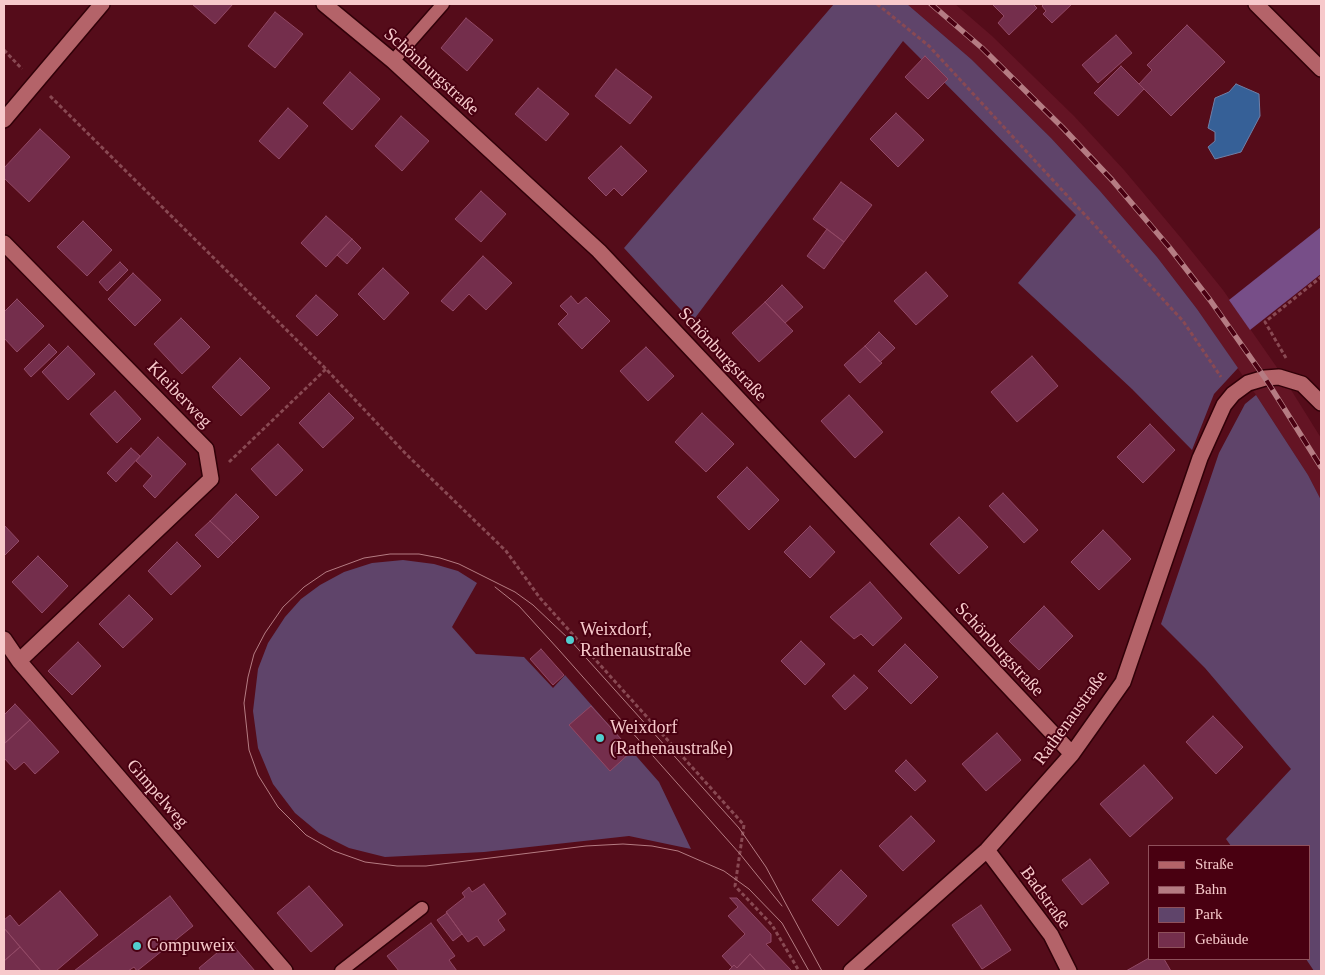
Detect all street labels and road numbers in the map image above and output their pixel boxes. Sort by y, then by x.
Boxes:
street label: Schönburgstraße [379,24,483,120]
street label: Schönburgstraße [673,304,771,406]
street label: Kleiberweg [142,357,216,433]
street label: Schönburgstraße [950,599,1048,701]
street label: Rathenaustraße [1030,667,1112,769]
street label: Gimpelweg [121,755,193,833]
street label: Badstraße [1015,863,1075,933]

